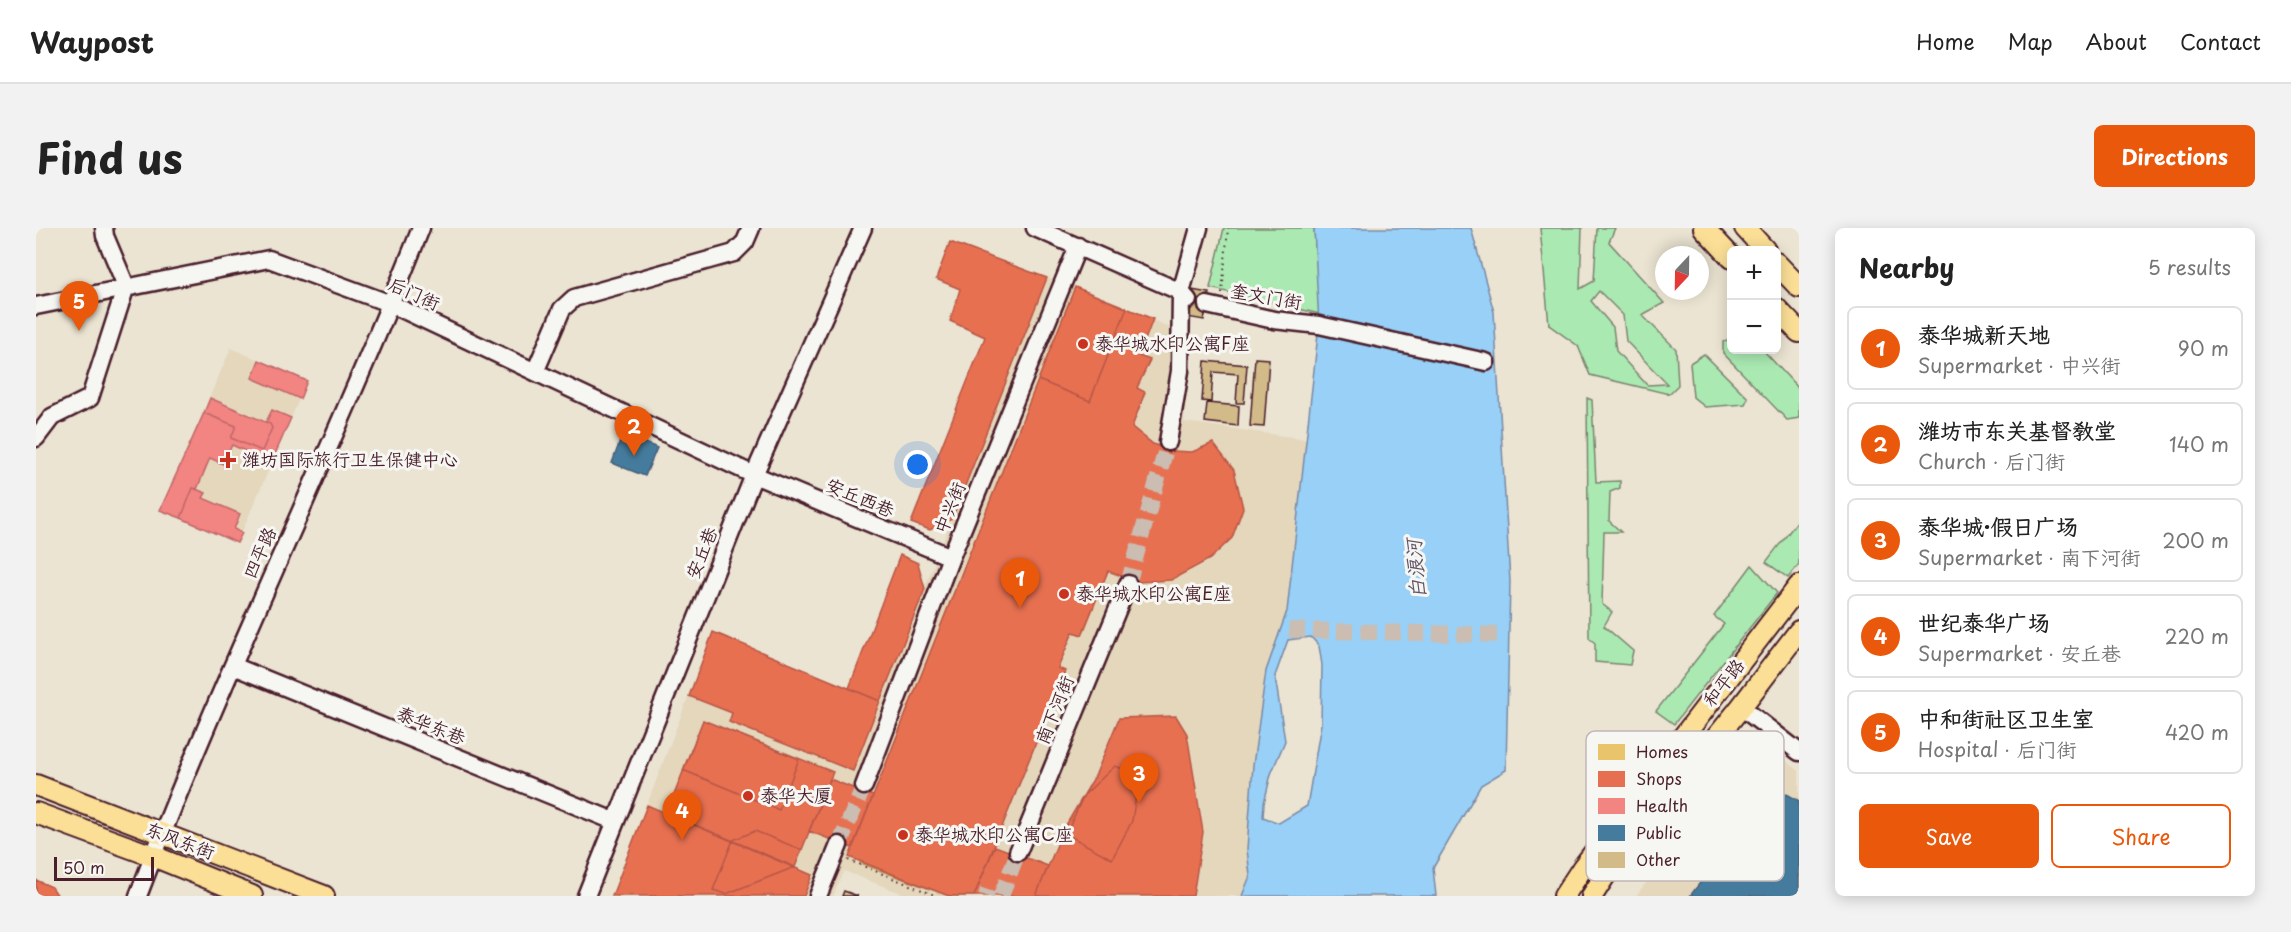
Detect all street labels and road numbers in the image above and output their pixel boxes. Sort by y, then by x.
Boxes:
street label: 后门街 [384,269,445,316]
street label: 奎文门街 [1228,276,1304,315]
street label: 安丘西巷 [822,470,899,523]
street label: 中兴街 [926,477,971,538]
street label: 四平路 [235,522,282,583]
street label: 安丘巷 [678,522,723,583]
street label: 和平路 [1696,652,1750,712]
street label: 南下河街 [1028,671,1080,748]
street label: 泰华东巷 [393,699,470,751]
street label: 东风东街 [142,814,219,865]

